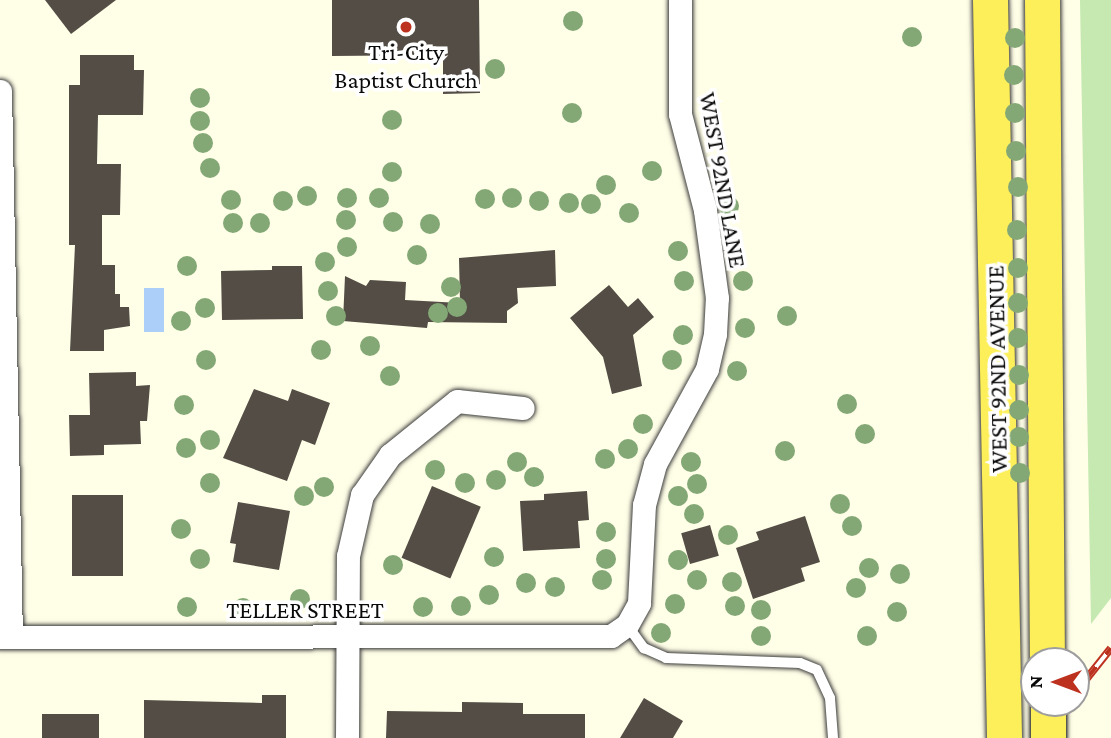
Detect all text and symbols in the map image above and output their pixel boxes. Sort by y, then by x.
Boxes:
marker: Tri-City Baptist Church [398,19,414,35]
place label: Tri-City Baptist Church [334,38,478,94]
street label: WEST 92ND LANE [693,90,753,270]
street label: WEST 92ND AVENUE [981,265,1013,473]
street label: TELLER STREET [226,596,384,624]
north arrow [1020,647,1090,717]
text: N [1025,676,1046,688]

